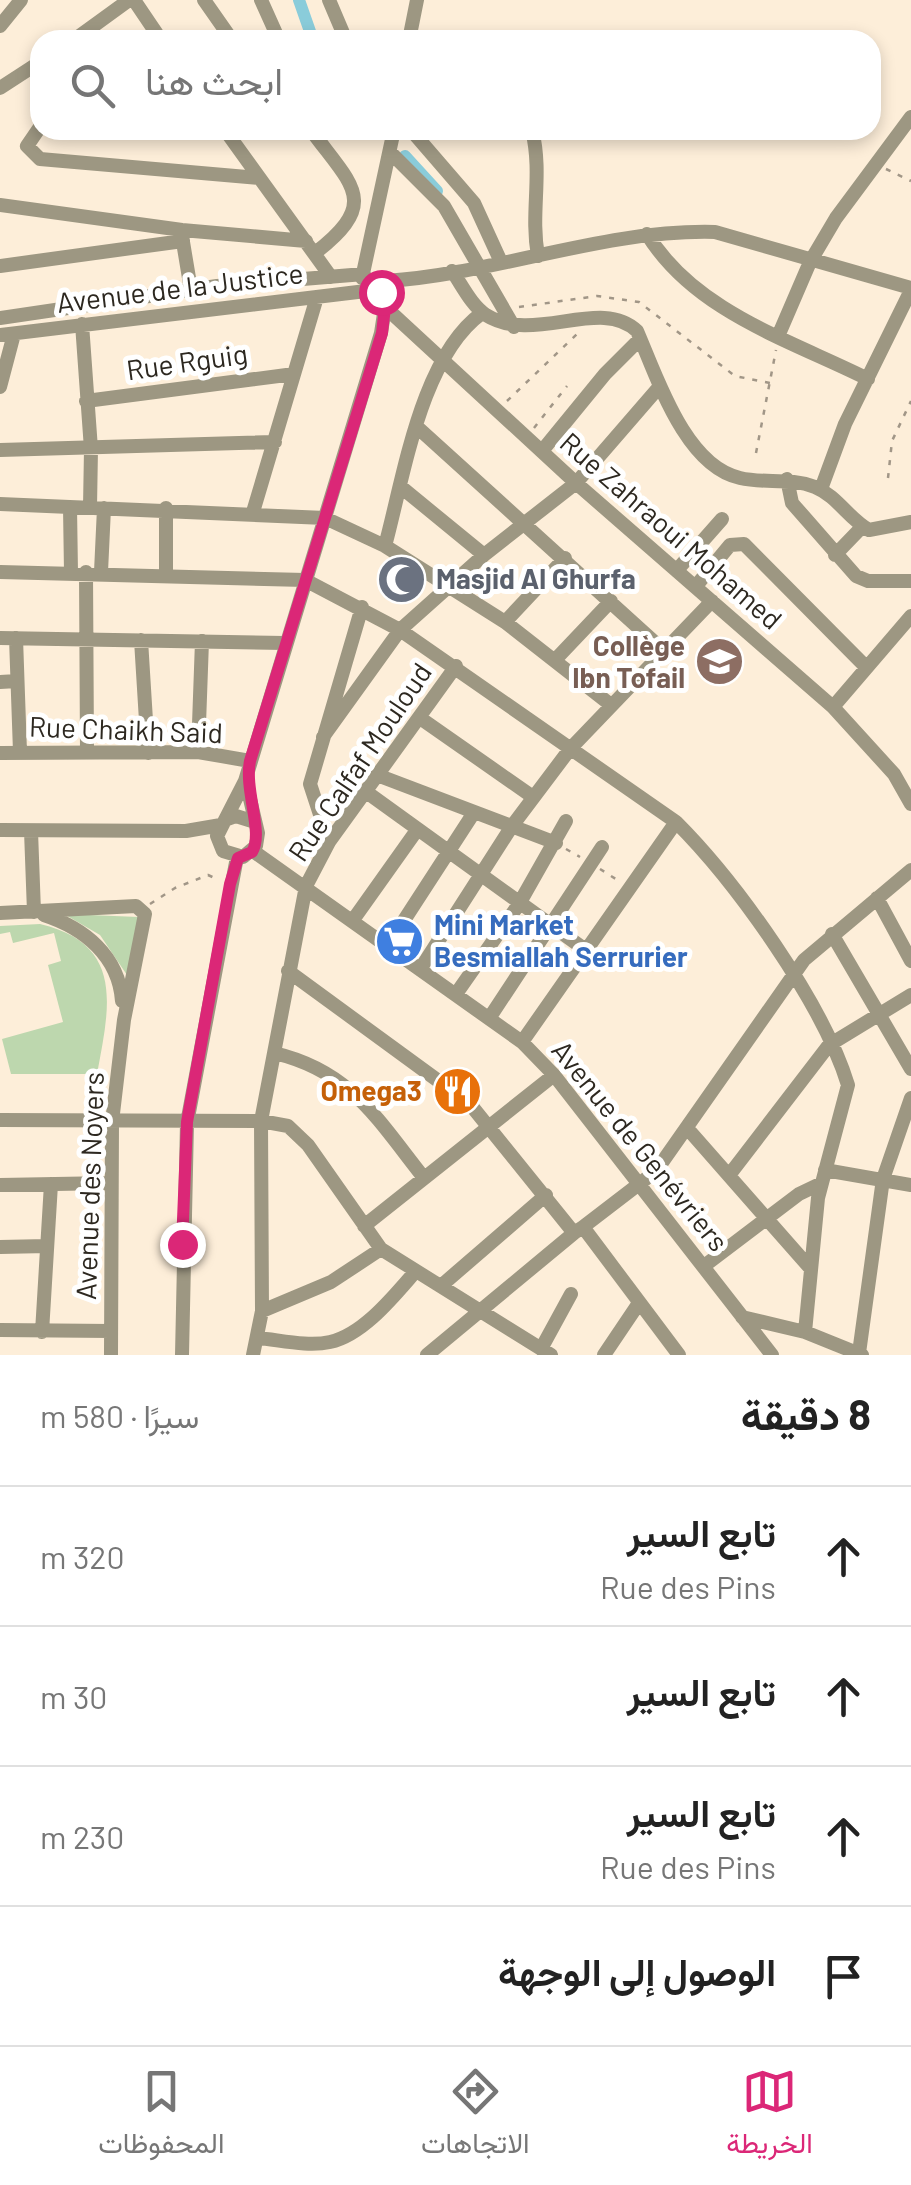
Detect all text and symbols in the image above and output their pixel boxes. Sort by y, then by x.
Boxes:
search box [30,30,881,140]
text: ابحث هنا [145,57,283,103]
icon: search [65,58,120,113]
street label: Avenue de la Justice [55,255,305,319]
route start [359,270,405,316]
street label: Rue Rguig [124,336,250,386]
street label: Rue Zahraoui Mohamed [554,425,790,636]
mosque icon: Masjid Al Ghurfa [375,553,427,605]
place label: Masjid Al Ghurfa [436,561,636,595]
place label: Collège Ibn Tofail [572,628,685,694]
school or university icon: Collège Ibn Tofail [694,636,746,688]
street label: Rue Calfaf Mouloud [280,656,438,867]
street label: Rue Chaikh Said [29,709,224,749]
place label: Mini Market Besmiallah Serrurier [434,907,688,973]
supermarket icon: Mini Market Besmiallah Serrurier [373,915,425,967]
street label: Avenue de Genévriers [545,1033,736,1258]
restaurant icon: Omega3 [431,1065,483,1117]
street label: Avenue des Noyers [68,1071,110,1301]
place label: Omega3 [321,1073,422,1107]
route end [160,1222,206,1268]
text: 8 دقيقة [741,1388,871,1438]
text: سيرًا · 580 m [40,1396,199,1434]
text: تابع السير [627,1509,776,1555]
icon: ahead [816,1529,871,1584]
text: 320 m [40,1537,125,1575]
text: Rue des Pins [600,1567,776,1605]
text: تابع السير [627,1668,776,1714]
icon: ahead [816,1669,871,1724]
text: 30 m [40,1677,107,1715]
text: تابع السير [627,1789,776,1835]
icon: ahead [816,1809,871,1864]
text: 230 m [40,1817,124,1855]
text: Rue des Pins [600,1847,776,1885]
text: الوصول إلى الوجهة [498,1948,776,1994]
icon: arrive [816,1949,871,2004]
tab: المحفوظات [98,2064,224,2168]
tab: الاتجاهات [421,2064,530,2168]
tab: الخريطة [726,2064,813,2168]

